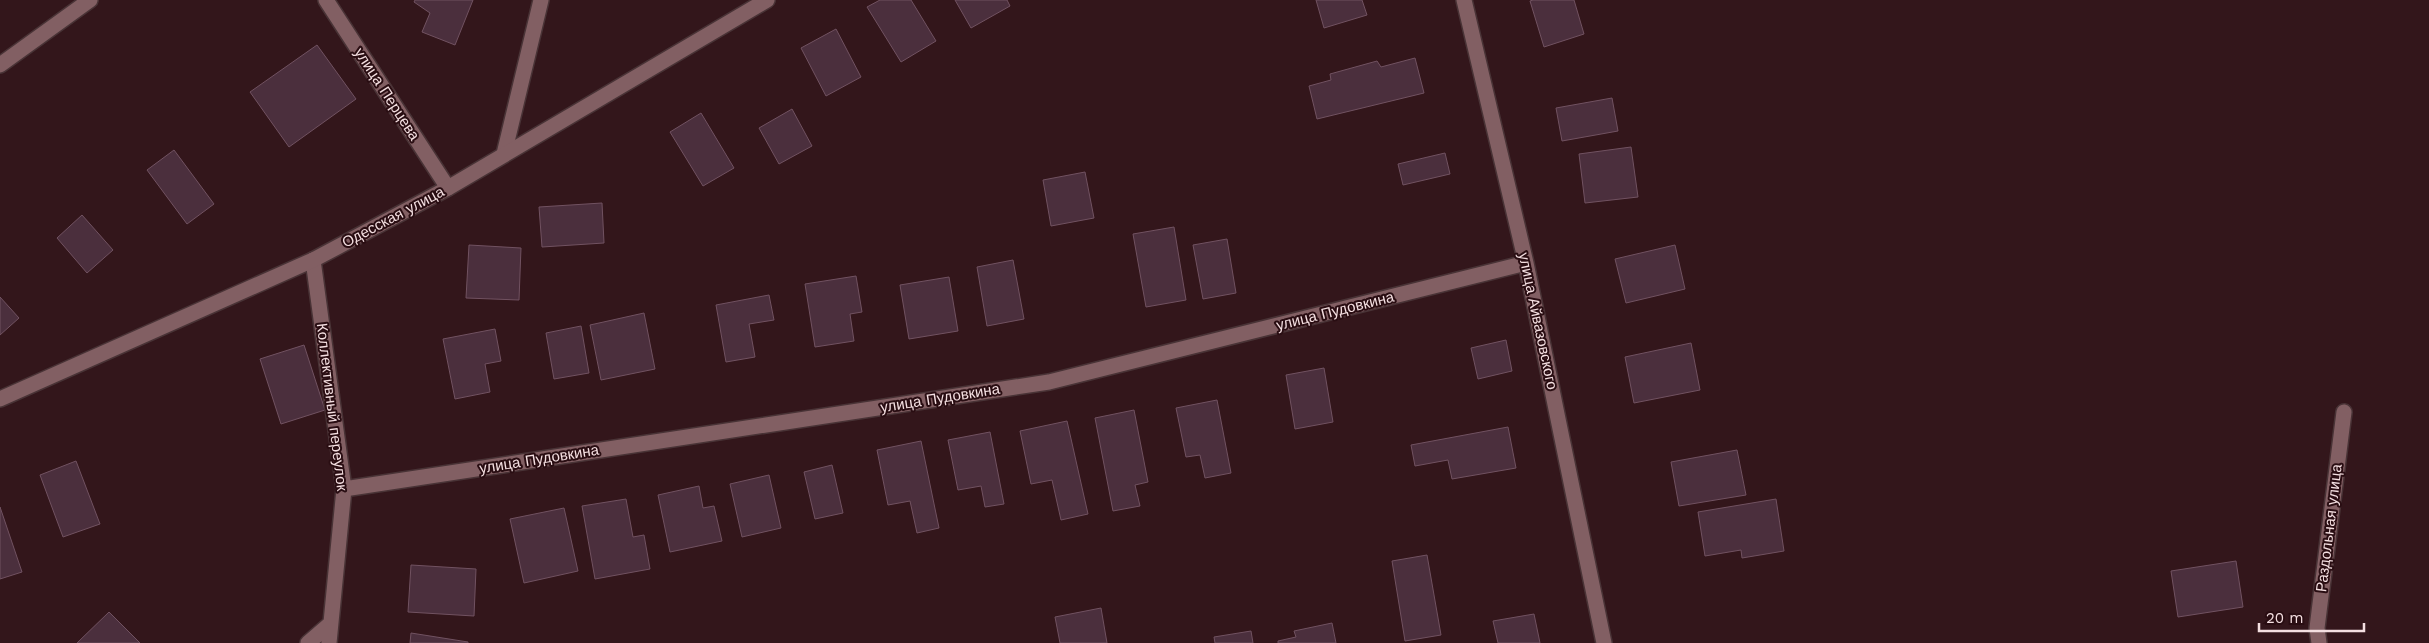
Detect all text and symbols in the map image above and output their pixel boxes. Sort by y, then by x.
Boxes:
street label: улица Перцева [350,44,424,144]
street label: Одесская улица [339,182,448,252]
street label: улица Айвазовского [1515,251,1561,391]
street label: улица Пудовкина [1274,288,1396,334]
street label: Коллективный переулок [313,322,351,492]
street label: улица Пудовкина [879,380,1002,416]
street label: улица Пудовкина [478,441,601,477]
street label: Раздольная улица [2312,462,2346,593]
scale bar [2259,600,2364,632]
text: 20 m [2266,609,2304,627]

